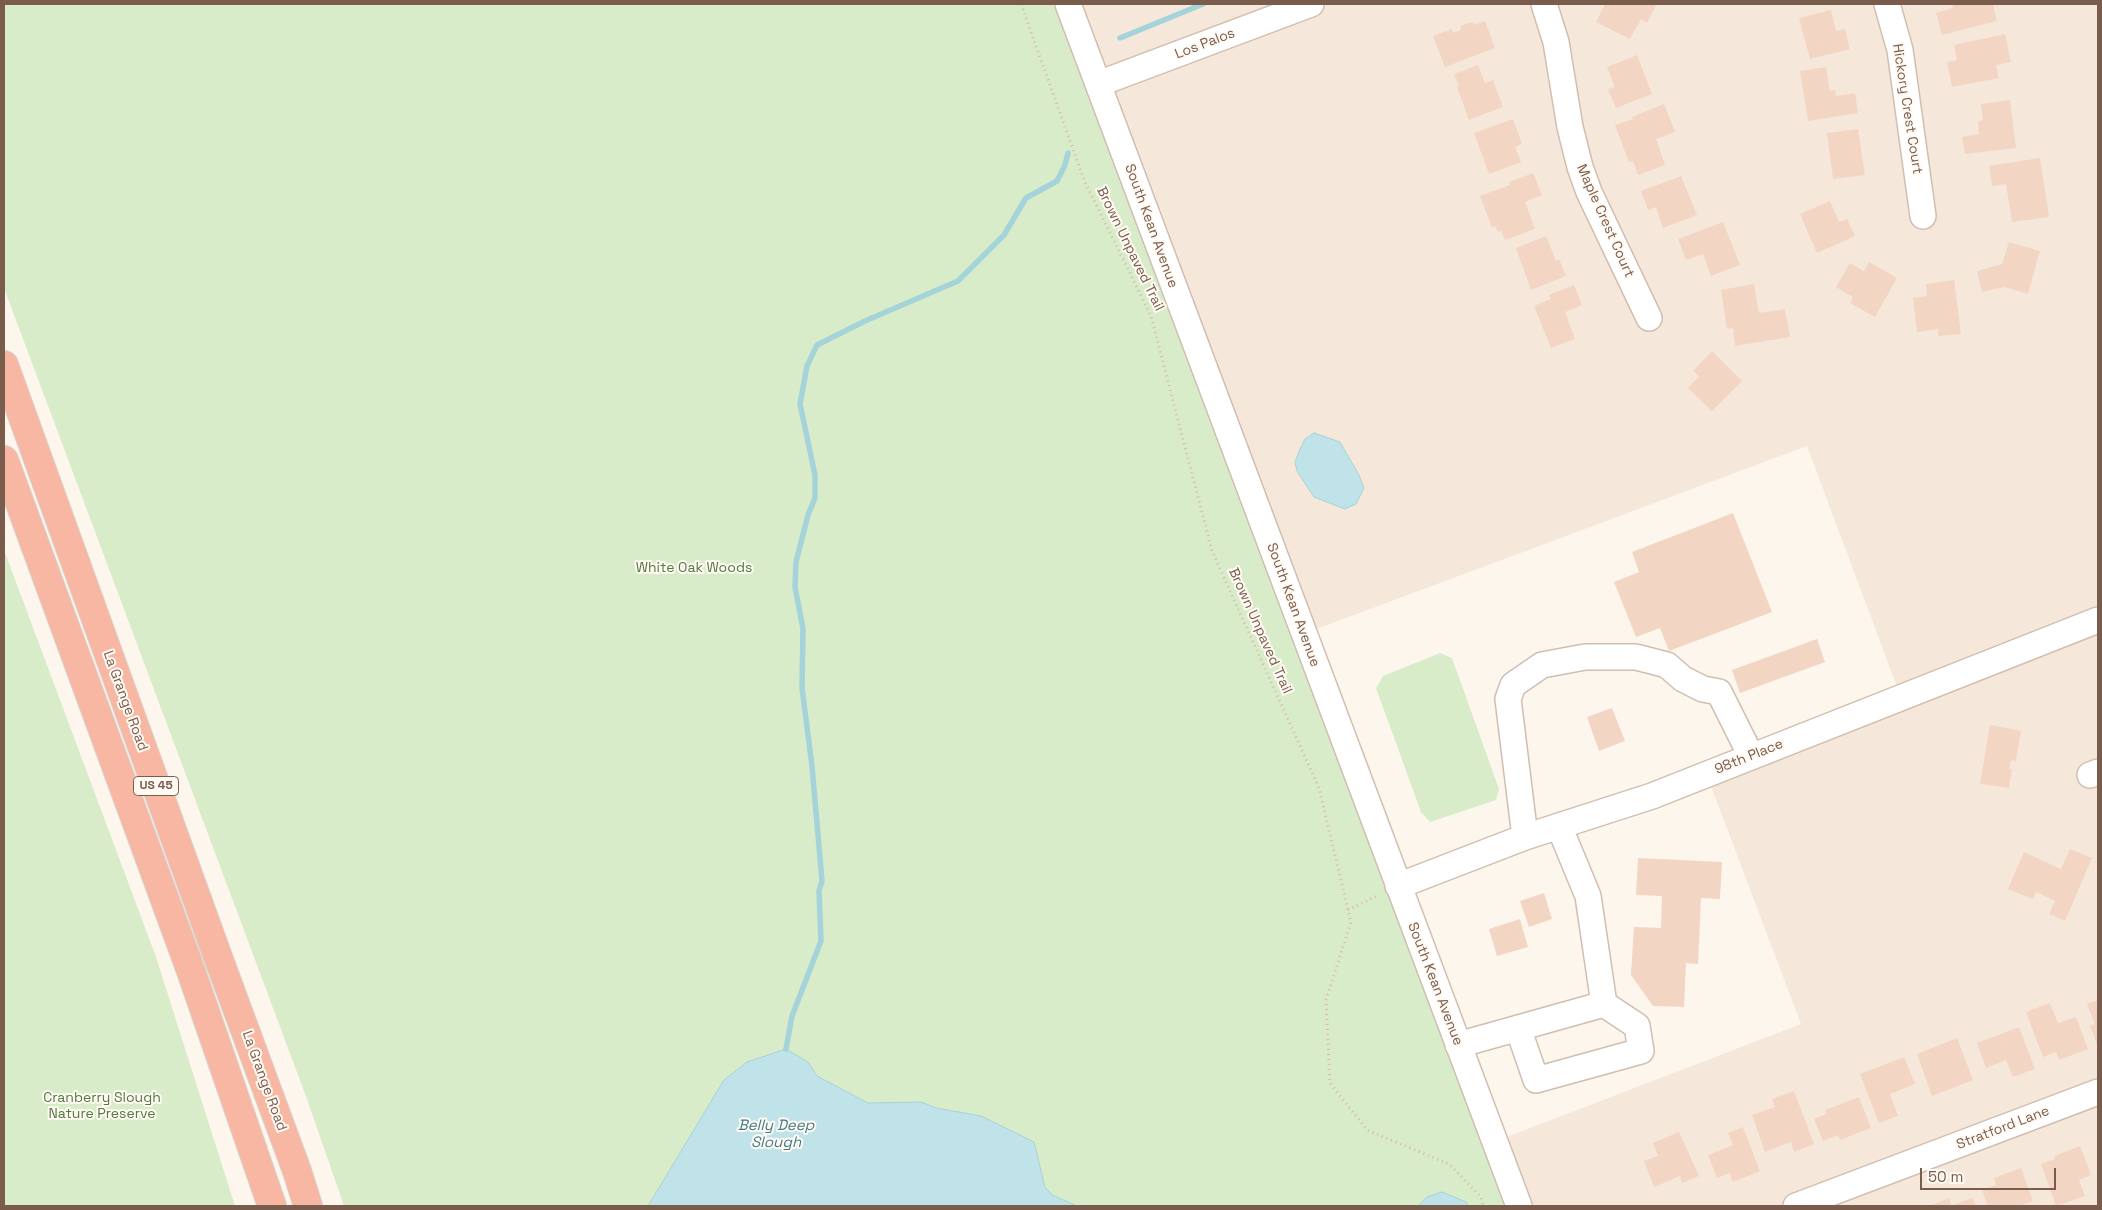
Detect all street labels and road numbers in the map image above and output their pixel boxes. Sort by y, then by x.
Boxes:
street label: Los Palos [1173,25,1237,63]
street label: Hickory Crest Court [1888,43,1926,175]
street label: South Kean Avenue [1121,162,1181,290]
street label: Maple Crest Court [1573,162,1637,280]
street label: Brown Unpaved Trail [1093,184,1167,314]
street label: South Kean Avenue [1263,541,1323,669]
street label: Brown Unpaved Trail [1225,565,1295,697]
street label: La Grange Road [99,649,151,753]
street label: 98th Place [1712,736,1786,778]
road number: US 45 [134,776,178,796]
street label: South Kean Avenue [1404,920,1466,1048]
street label: La Grange Road [238,1029,290,1133]
street label: Stratford Lane [1954,1103,2052,1153]

